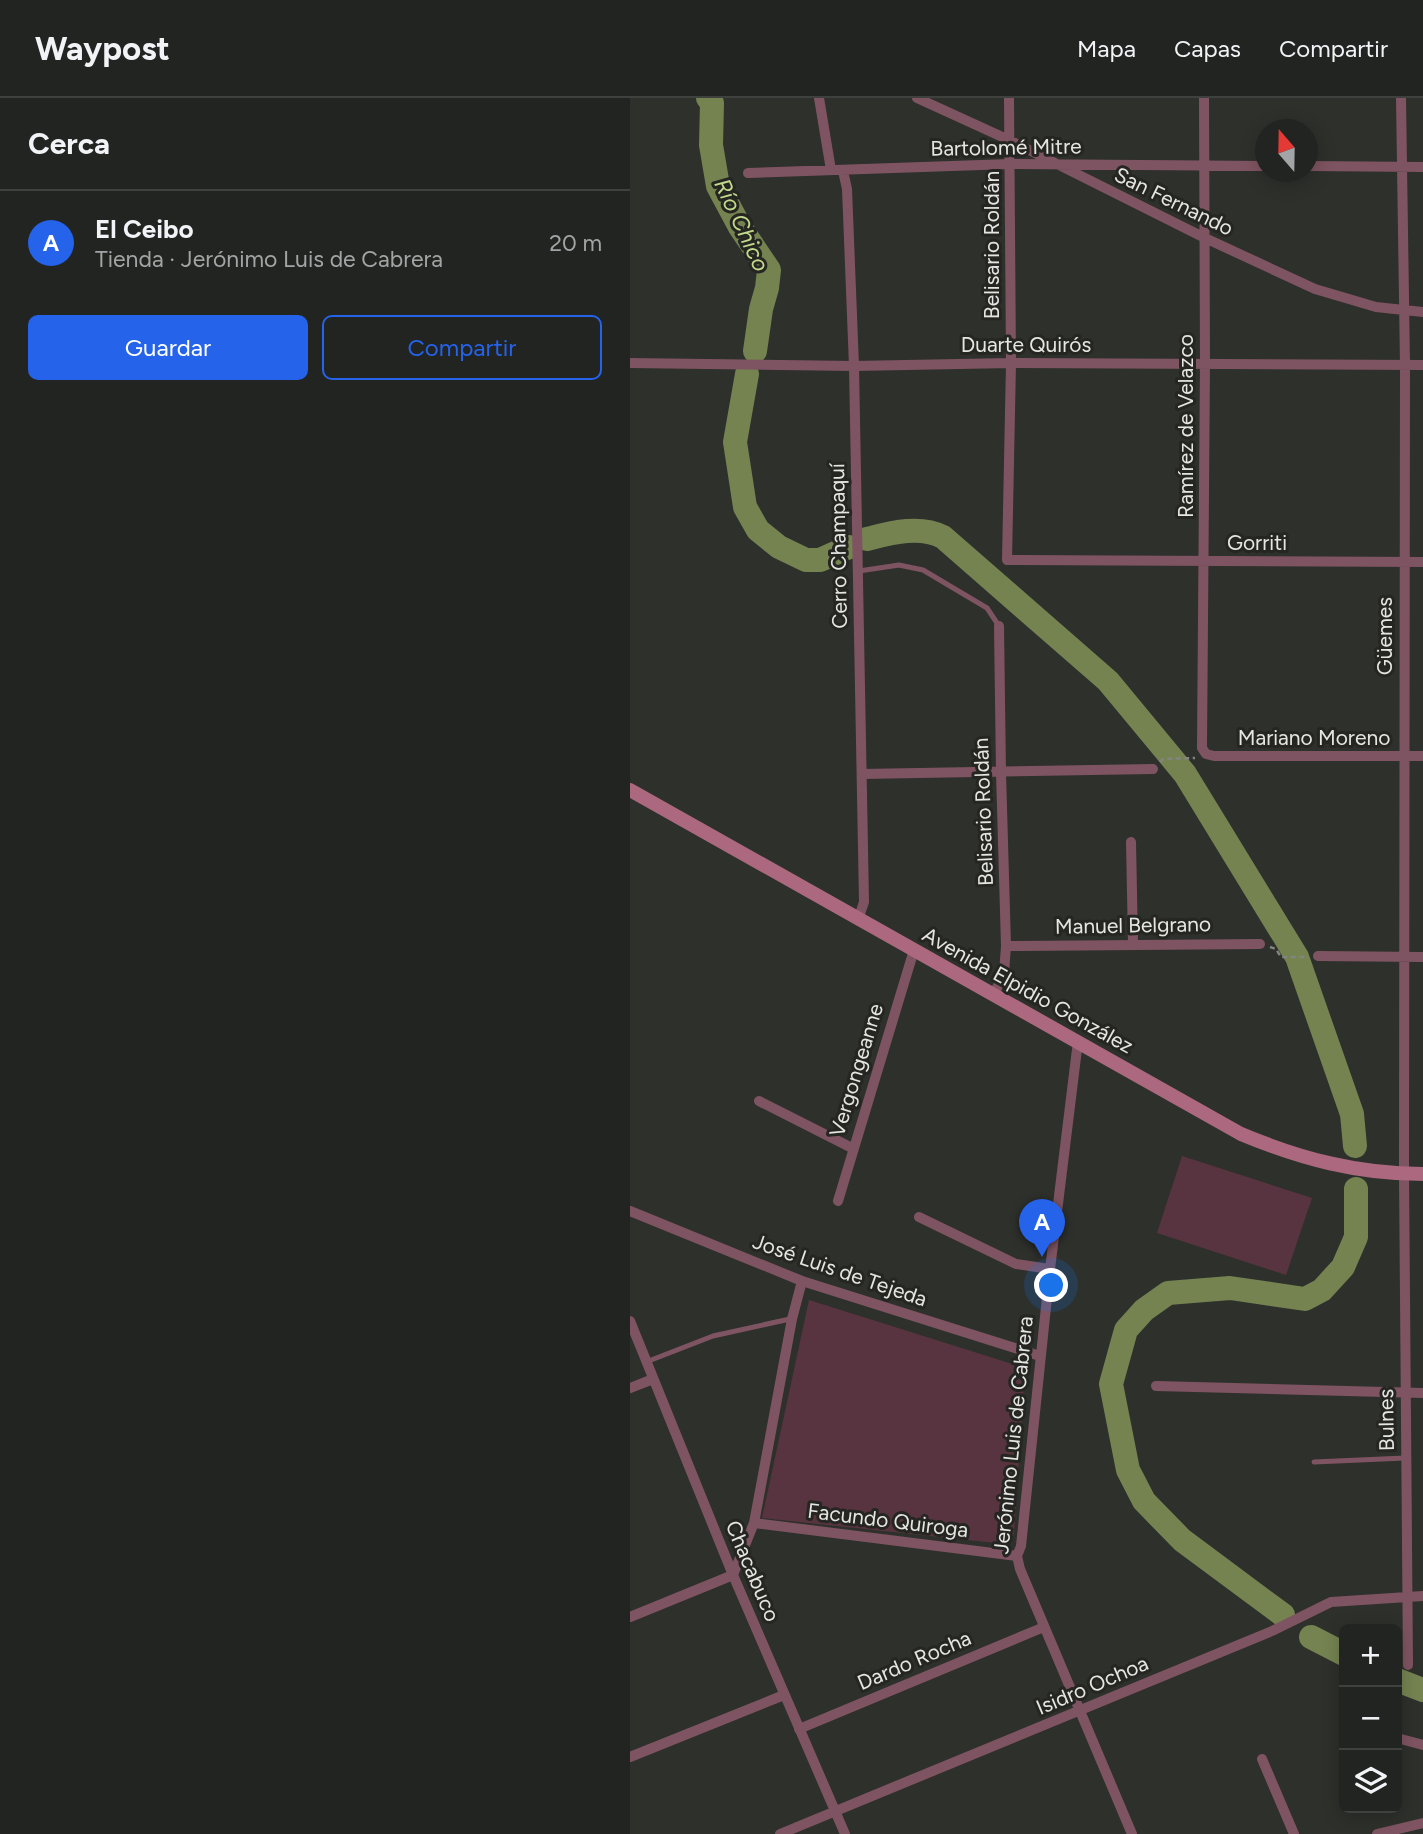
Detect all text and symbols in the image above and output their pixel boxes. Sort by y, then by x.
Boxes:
text: Waypost [35,29,170,68]
text: Mapa [1077,34,1136,63]
text: Capas [1174,34,1241,63]
text: Compartir [1279,34,1388,63]
north arrow [1255,119,1318,182]
text: Cerca [28,125,110,162]
street label: Bartolomé Mitre [930,133,1082,161]
street label: San Fernando [1111,161,1237,241]
street label: Belisario Roldán [979,171,1004,319]
water label: Río Chico [708,174,776,276]
text: El Ceibo [95,213,194,245]
text: A [43,229,59,257]
text: 20 m [549,229,602,257]
text: Tienda · Jerónimo Luis de Cabrera [95,245,443,273]
button: Guardar [28,315,308,380]
button: Compartir [322,315,602,380]
street label: Duarte Quirós [961,332,1091,357]
street label: Ramírez de Velazco [1173,334,1198,518]
street label: Cerro Champaquí [824,462,852,629]
street label: Gorriti [1227,530,1287,555]
street label: Güemes [1372,597,1397,675]
street label: Mariano Moreno [1238,725,1390,750]
street label: Belisario Roldán [968,737,998,887]
street label: Manuel Belgrano [1055,911,1211,939]
street label: Avenida Elpidio González [918,922,1138,1058]
street label: Vergongeanne [824,1000,888,1140]
pin: A [1019,1199,1065,1257]
street label: José Luis de Tejeda [750,1228,930,1312]
your location [1034,1268,1068,1302]
street label: Jerónimo Luis de Cabrera [988,1315,1038,1555]
street label: Bulnes [1373,1389,1399,1451]
street label: Facundo Quiroga [806,1498,970,1542]
street label: Chacabuco [721,1517,785,1625]
map controls [1339,1624,1402,1813]
button: + [1339,1624,1402,1687]
street label: Dardo Rocha [853,1625,975,1695]
street label: Isidro Ochoa [1032,1650,1152,1720]
button: − [1339,1687,1402,1750]
button: layers [1339,1750,1402,1813]

